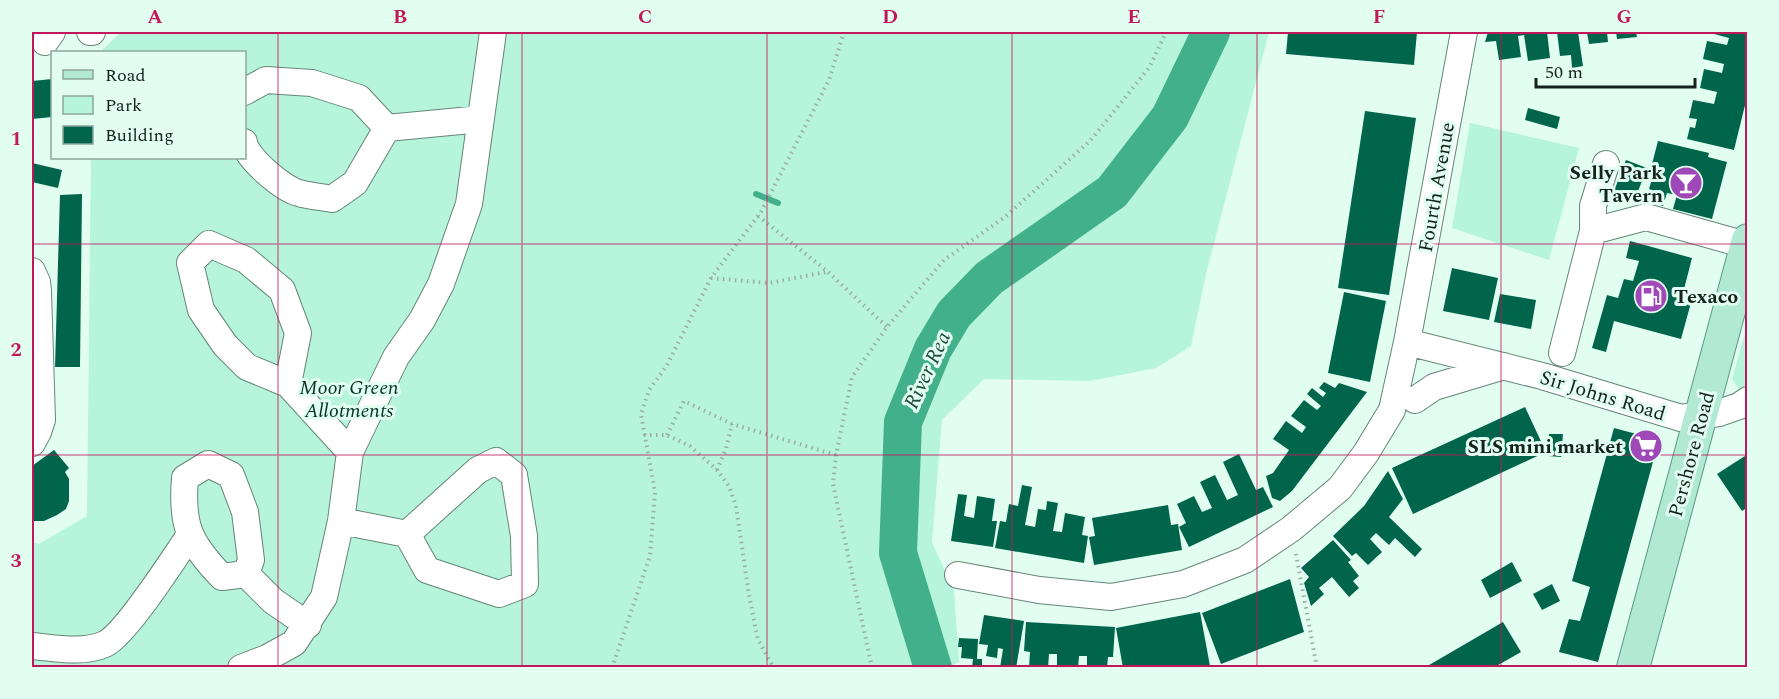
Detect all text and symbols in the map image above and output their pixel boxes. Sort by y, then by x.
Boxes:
text: A [147,2,163,32]
text: B [393,2,407,32]
text: C [638,2,652,32]
text: D [882,2,898,32]
text: E [1127,2,1141,32]
text: F [1373,2,1385,32]
text: G [1616,2,1632,32]
legend [51,51,246,159]
scale bar [1536,51,1695,89]
text: 50 m [1545,59,1583,86]
text: Road [105,62,146,89]
text: Park [105,92,142,119]
street label: Fourth Avenue [1411,120,1463,254]
text: Building [105,122,174,149]
text: 1 [10,124,22,154]
place label: Selly Park Tavern [1570,158,1663,211]
bar icon: Selly Park Tavern [1668,165,1704,201]
fuel station icon: Texaco [1633,278,1669,314]
place label: Texaco [1674,282,1738,312]
water label: River Rea [896,326,960,414]
text: 2 [10,335,22,365]
street label: Sir Johns Road [1536,363,1669,429]
park label: Moor Green Allotments [299,373,399,426]
street label: Pershore Road [1661,388,1723,520]
supermarket icon: SLS mini market [1628,428,1664,464]
place label: SLS mini market [1467,432,1623,462]
text: 3 [10,546,22,576]

